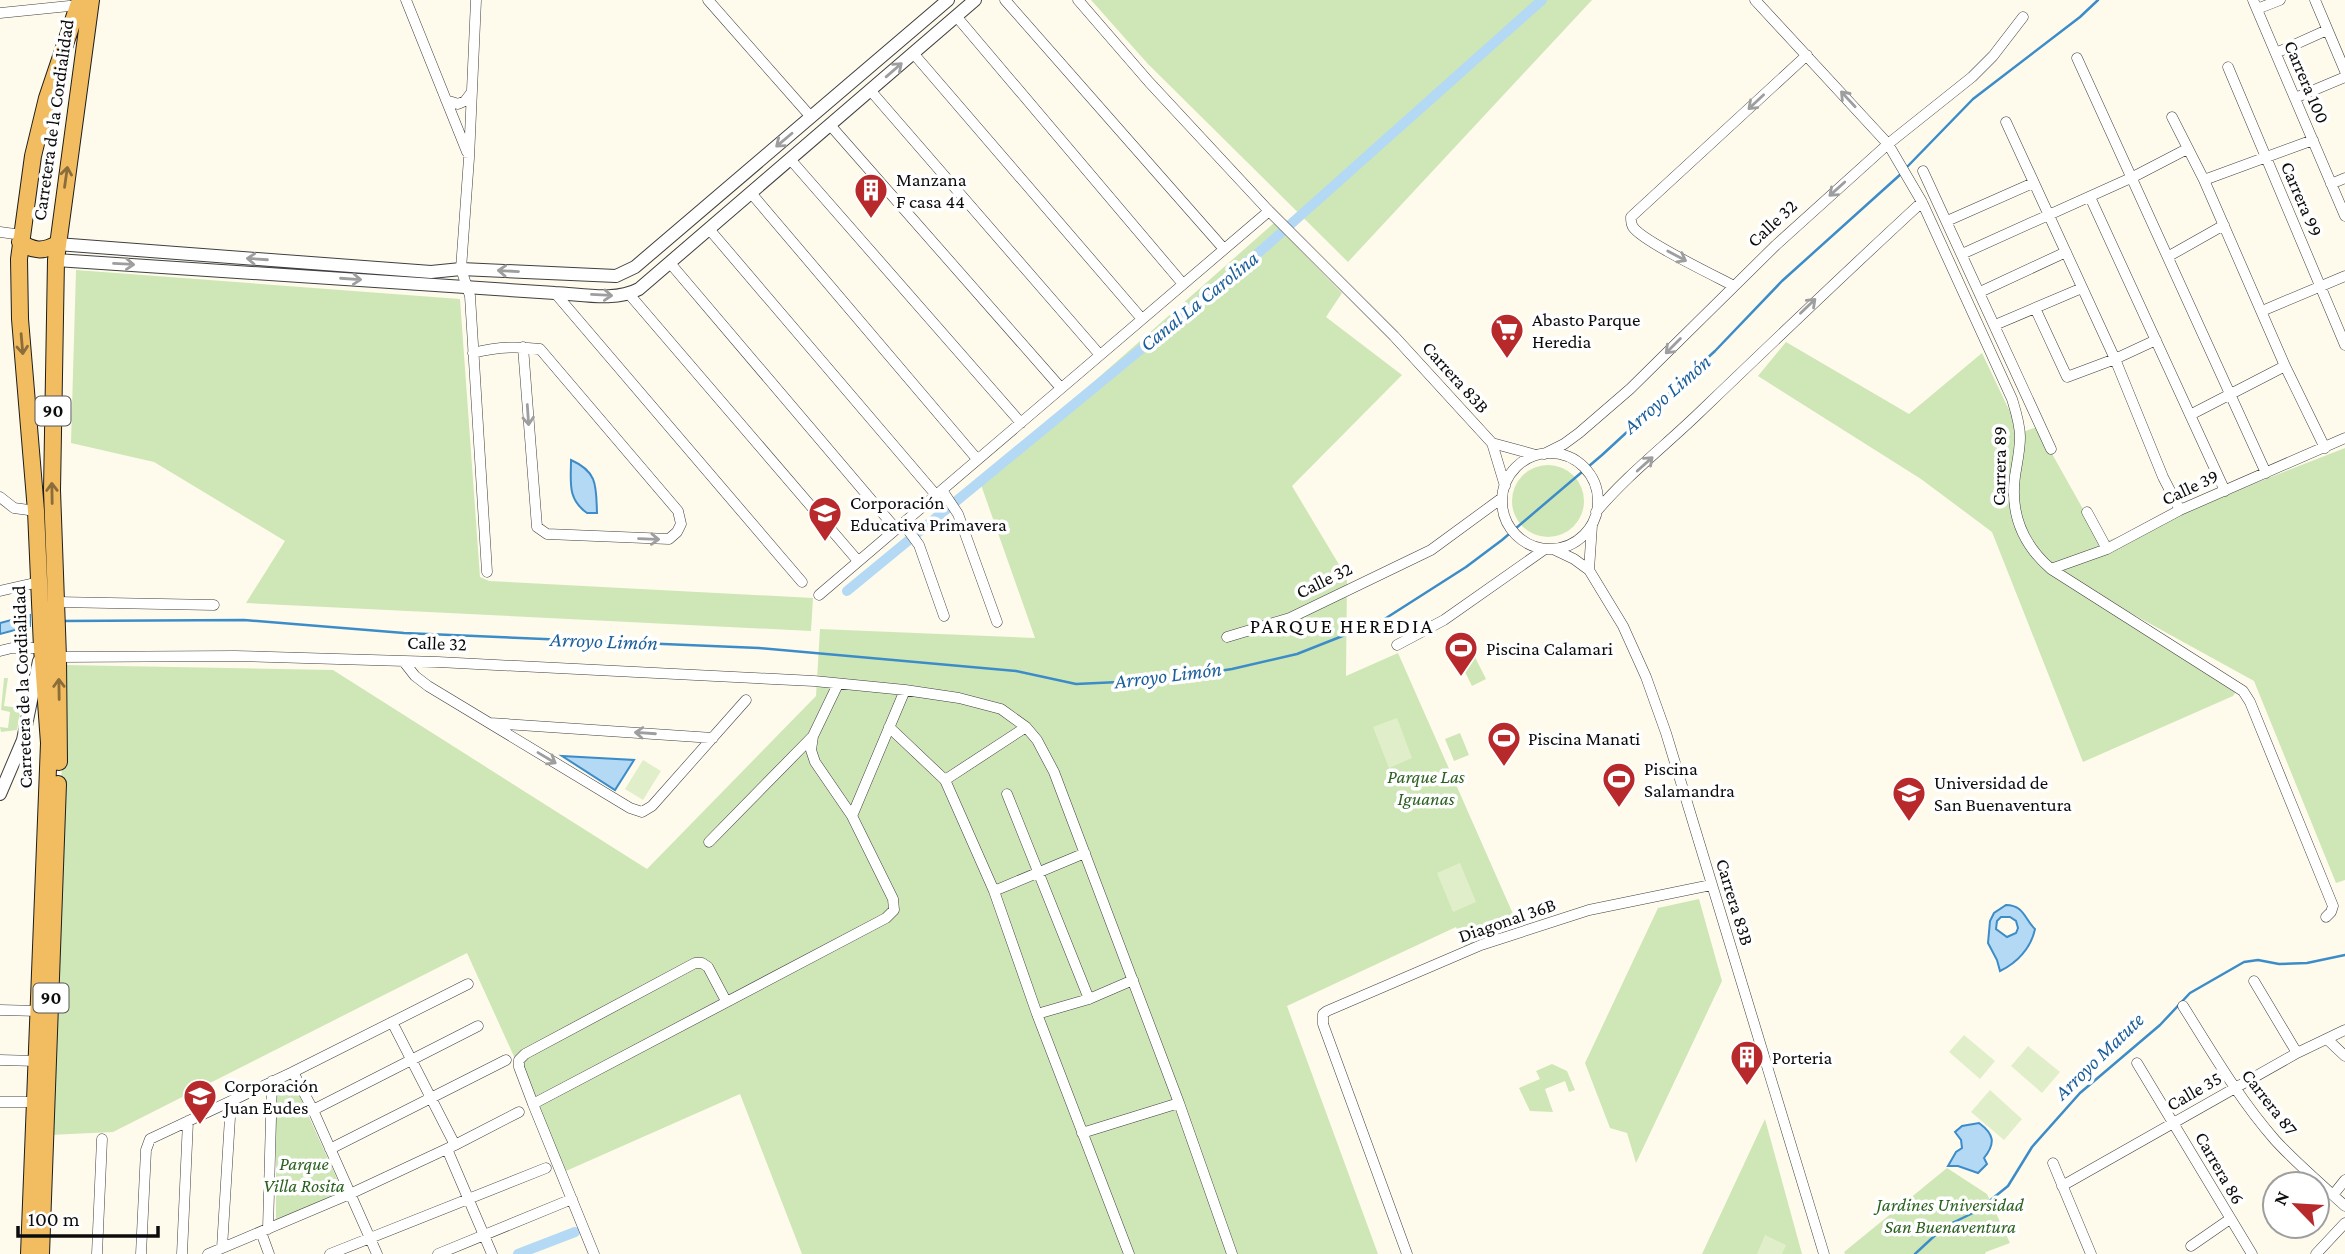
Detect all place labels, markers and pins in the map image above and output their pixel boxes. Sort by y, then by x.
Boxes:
place label: Manzana F casa 44 [896,169,967,212]
building icon: Manzana F casa 44 [852,171,890,220]
place label: Abasto Parque Heredia [1532,309,1640,352]
supermarket icon: Abasto Parque Heredia [1488,311,1526,360]
place label: Corporación Educativa Primavera [850,492,1007,535]
school or university icon: Corporación Educativa Primavera [806,494,844,543]
sports icon: Piscina Calamari [1442,629,1480,678]
place label: Piscina Calamari [1486,638,1613,659]
sports icon: Piscina Manati [1485,719,1523,768]
place label: Piscina Manati [1528,728,1640,749]
place label: Piscina Salamandra [1644,758,1735,801]
sports icon: Piscina Salamandra [1600,760,1638,809]
place label: Universidad de San Buenaventura [1934,772,2072,815]
school or university icon: Universidad de San Buenaventura [1890,774,1928,823]
building icon: Porteria [1728,1038,1766,1087]
place label: Porteria [1772,1047,1833,1068]
place label: Corporación Juan Eudes [222,1075,318,1118]
school or university icon: Corporación Juan Eudes [181,1077,219,1126]

